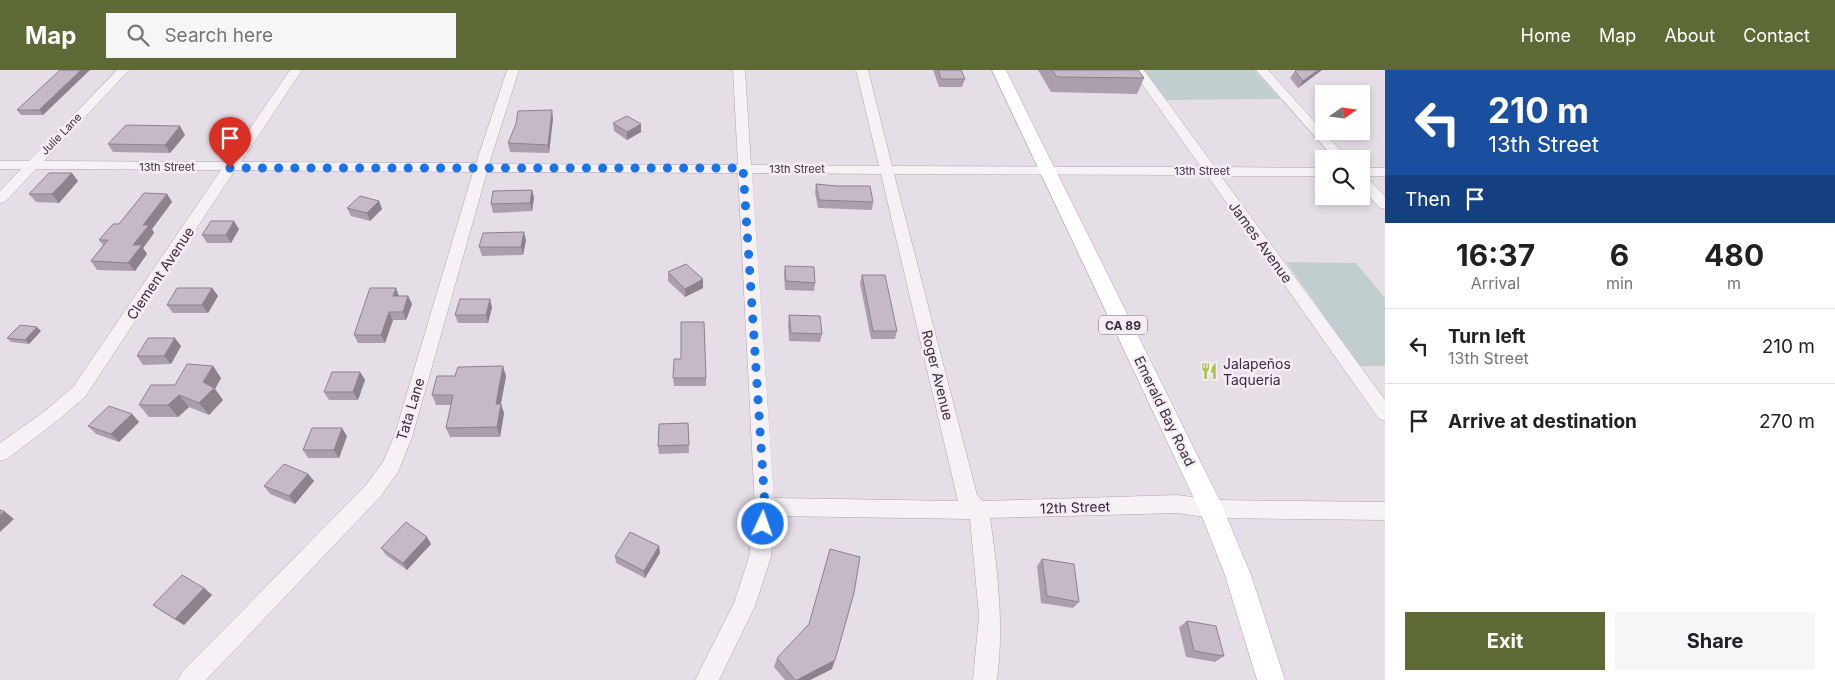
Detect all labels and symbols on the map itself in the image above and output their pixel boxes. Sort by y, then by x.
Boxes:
north arrow [1315,85,1370,140]
street label: Julie Lane [38,110,84,158]
pin [209,117,251,168]
street label: 13th Street [139,160,195,174]
street label: 13th Street [769,162,825,176]
street label: 13th Street [1174,164,1230,178]
street label: James Avenue [1226,198,1296,286]
street label: Clement Avenue [123,223,197,323]
road number: CA 89 [1099,316,1147,334]
street label: Roger Avenue [919,328,957,422]
street label: Emerald Bay Road [1131,353,1199,469]
place label: Jalapeños Taqueria [1223,355,1291,388]
restaurant icon: Jalapeños Taqueria [1199,361,1219,381]
street label: Tata Lane [392,376,428,442]
position arrow [736,497,788,549]
street label: 12th Street [1039,497,1111,517]

